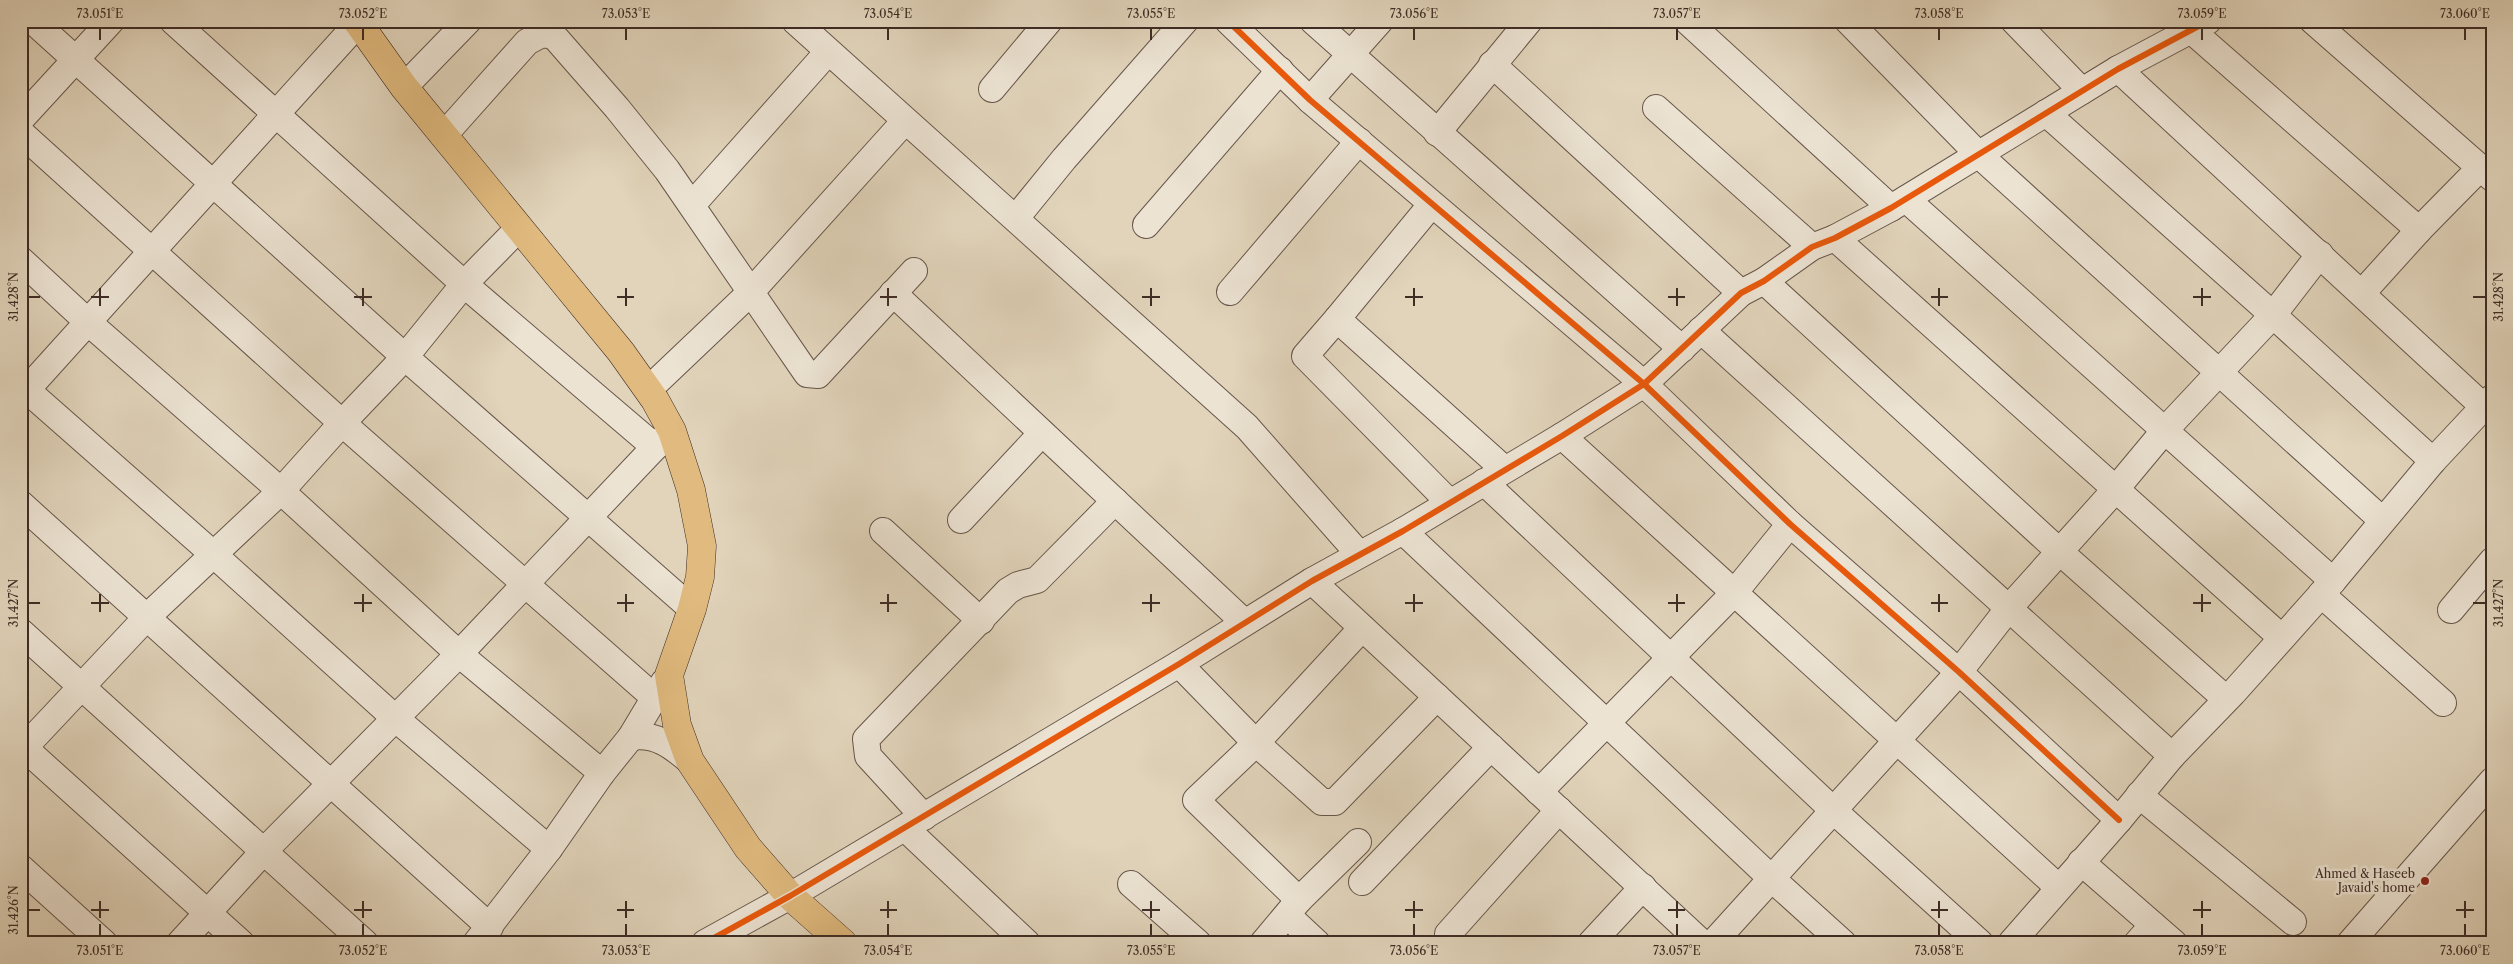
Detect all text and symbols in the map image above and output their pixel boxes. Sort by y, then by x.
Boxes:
text: 73.051°E [77,6,123,21]
text: 73.052°E [339,6,387,21]
text: 73.053°E [602,6,650,21]
text: 73.054°E [864,6,912,21]
text: 73.055°E [1127,6,1175,21]
text: 73.056°E [1390,6,1438,21]
text: 73.057°E [1653,6,1701,21]
text: 73.058°E [1915,6,1963,21]
text: 73.059°E [2178,6,2226,21]
text: 73.060°E [2440,6,2490,21]
text: 31.428°N [6,272,21,322]
text: 31.428°N [2491,272,2506,322]
text: 31.427°N [6,579,21,627]
text: 31.427°N [2491,579,2506,627]
place label: Ahmed & Haseeb Javaid's home [2314,866,2415,895]
marker: Ahmed & Haseeb Javaid's home [2419,875,2431,887]
text: 31.426°N [6,885,21,935]
text: 73.051°E [77,943,123,958]
text: 73.052°E [339,943,387,958]
text: 73.053°E [602,943,650,958]
text: 73.054°E [864,943,912,958]
text: 73.055°E [1127,943,1175,958]
text: 73.056°E [1390,943,1438,958]
text: 73.057°E [1653,943,1701,958]
text: 73.058°E [1915,943,1963,958]
text: 73.059°E [2178,943,2226,958]
text: 73.060°E [2440,943,2490,958]

